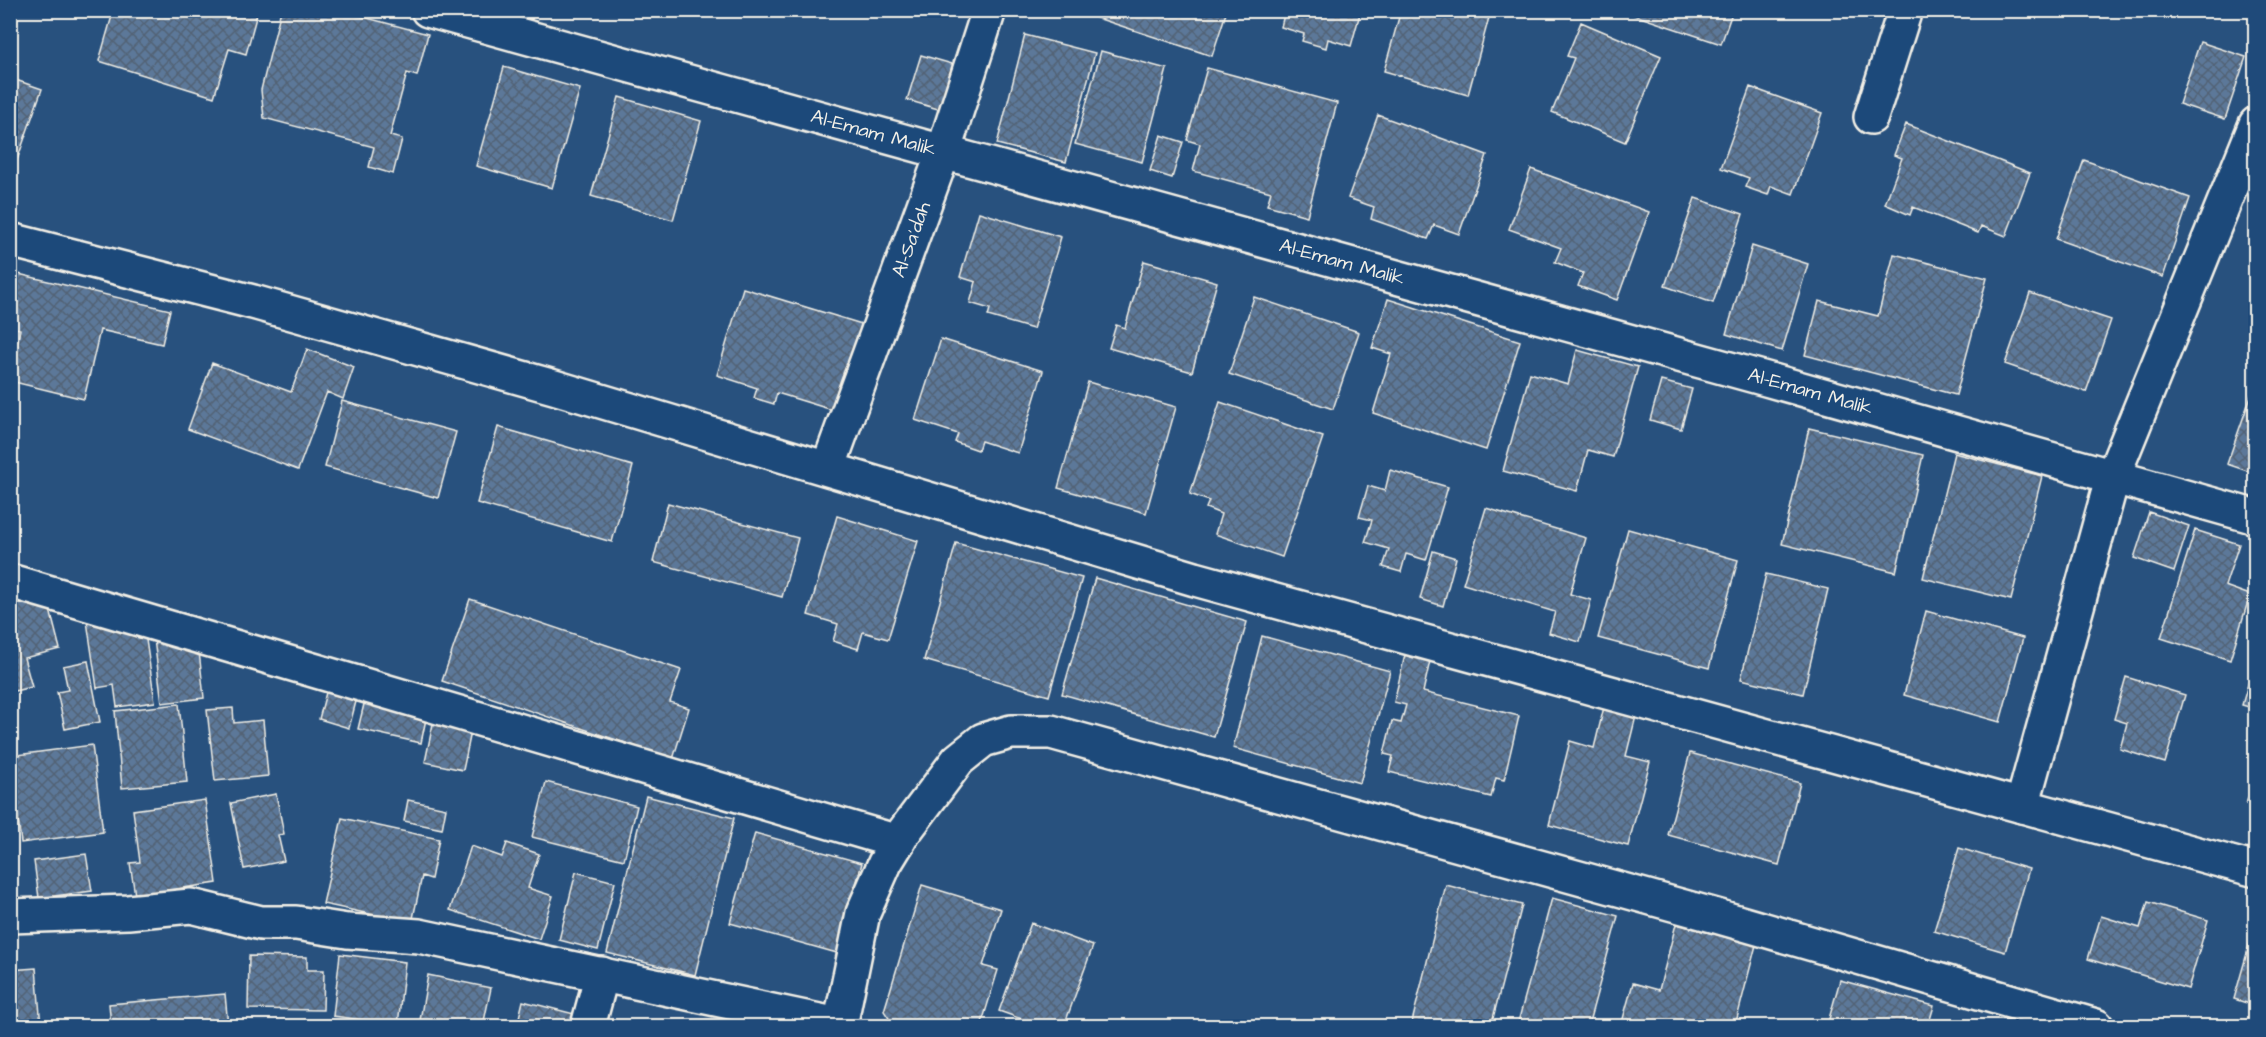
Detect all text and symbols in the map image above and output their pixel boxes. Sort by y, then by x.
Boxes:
street label: Al-Emam Malik [808,102,939,163]
street label: Al-Sa'dah [885,198,938,282]
street label: Al-Emam Malik [1276,231,1408,293]
street label: Al-Emam Malik [1745,361,1876,422]

